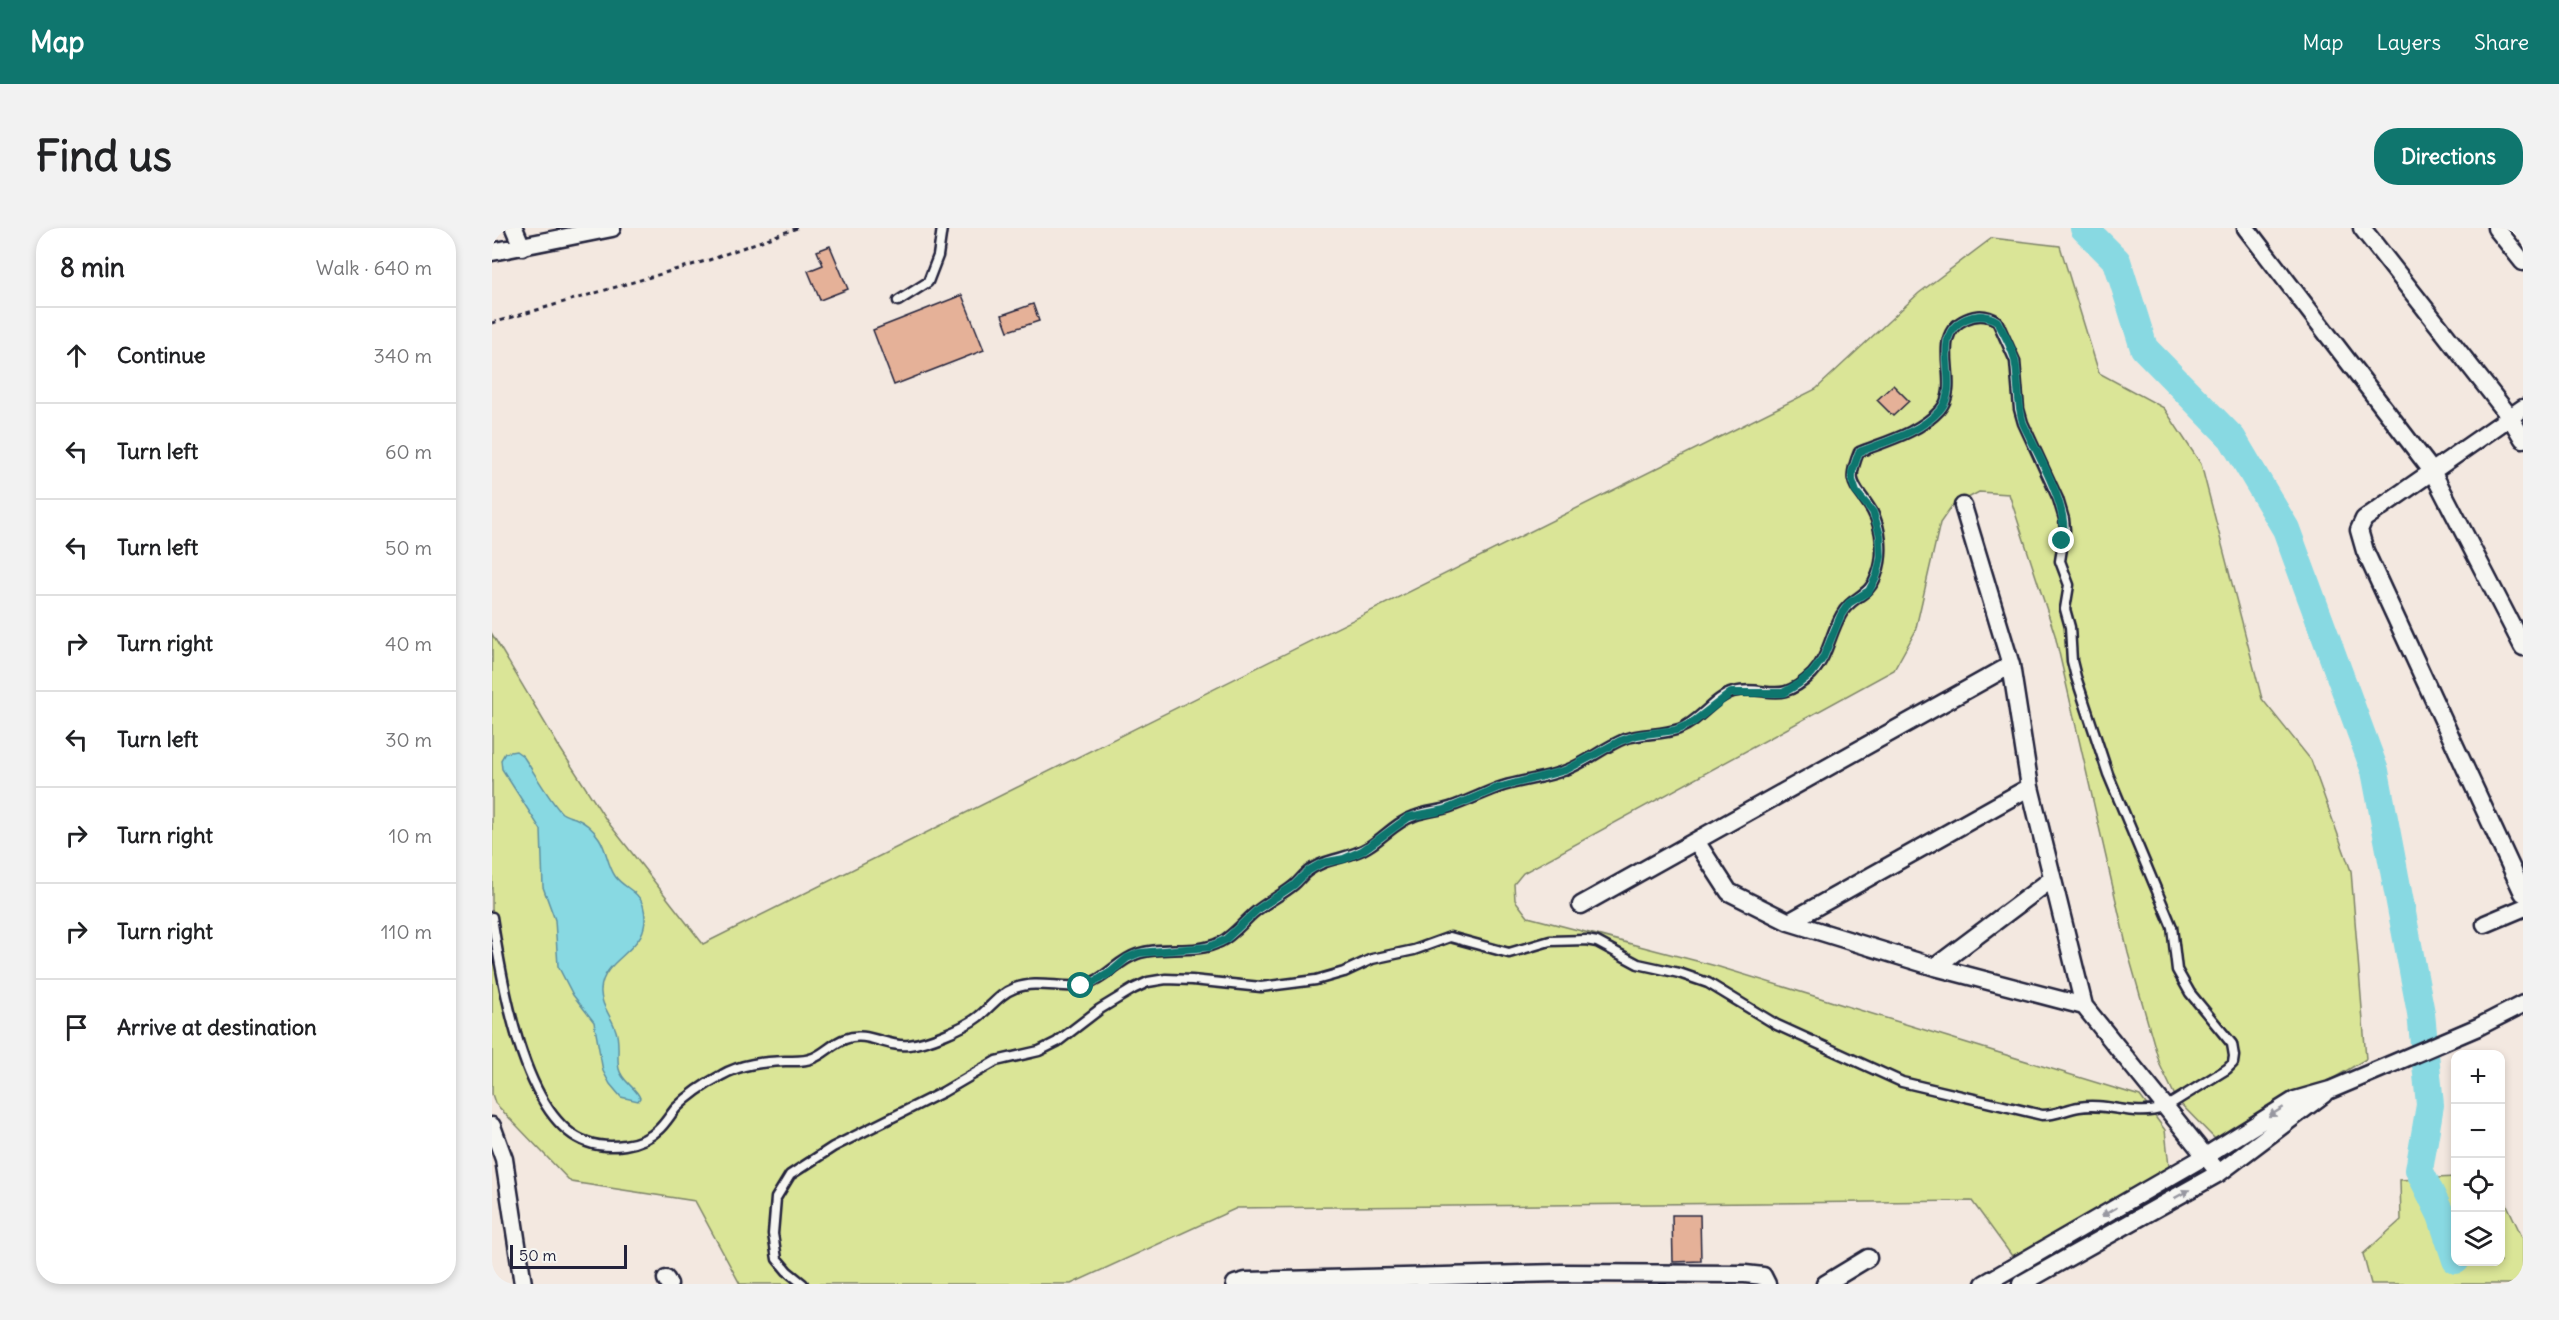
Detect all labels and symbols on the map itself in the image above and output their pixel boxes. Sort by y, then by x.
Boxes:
route end [2048,527,2074,553]
route start [1067,972,1093,998]
one-way arrow [2268,1106,2284,1117]
one-way arrow [2174,1189,2191,1199]
one-way arrow [2100,1207,2117,1217]
scale bar [510,1242,627,1270]

